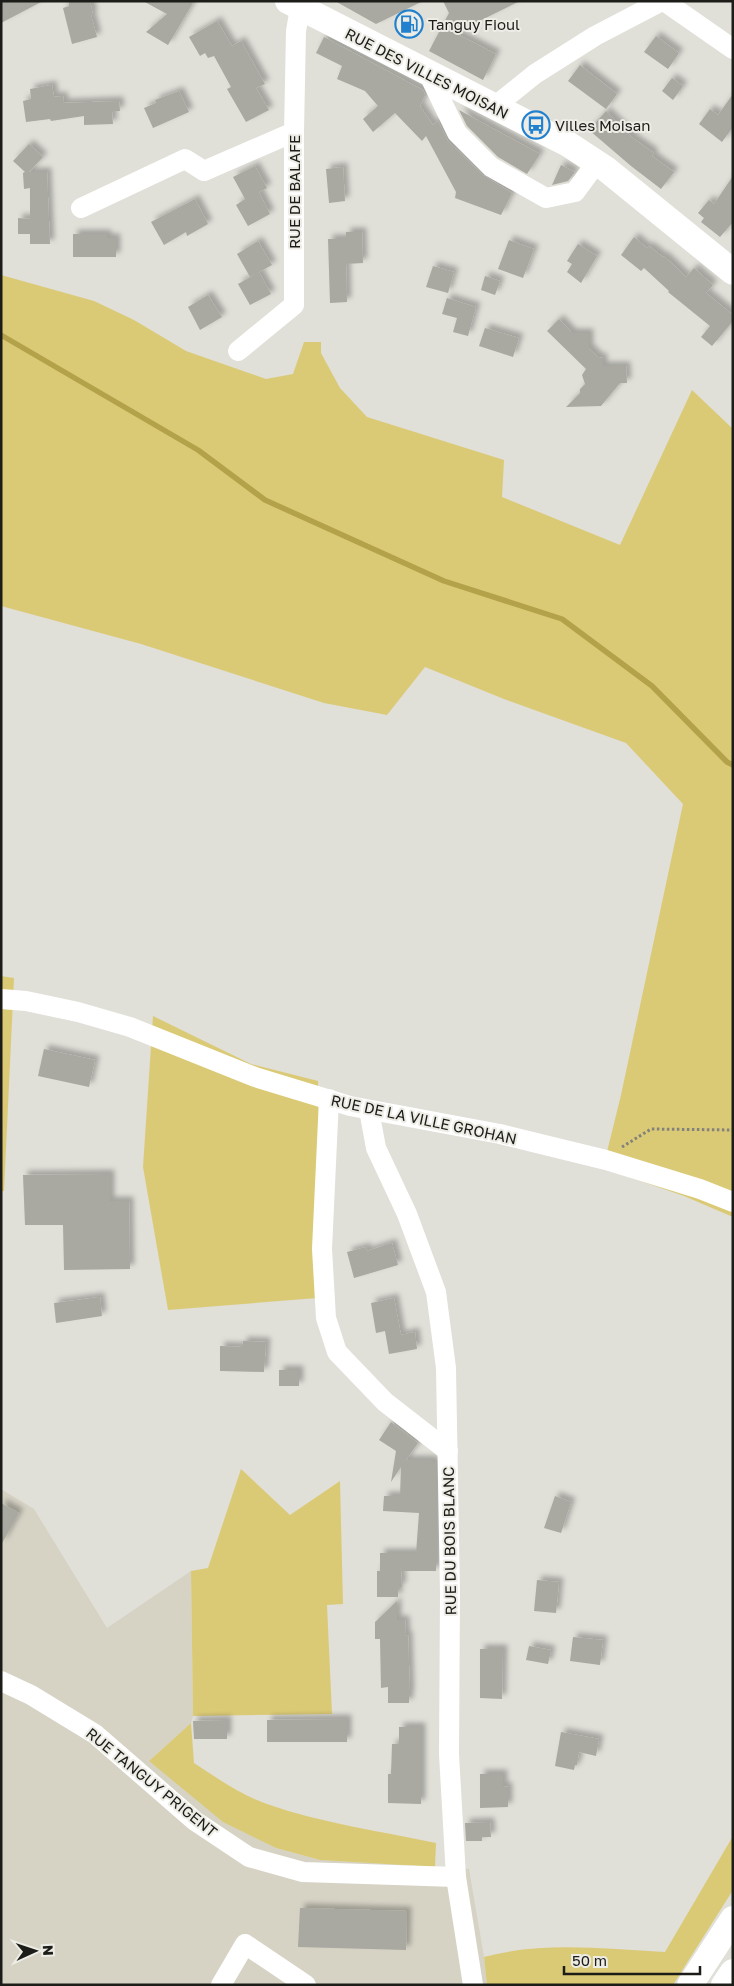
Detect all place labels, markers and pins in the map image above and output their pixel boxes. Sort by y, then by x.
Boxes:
fuel station icon: Tanguy Fioul [394,9,424,39]
place label: Tanguy Fioul [428,15,520,33]
bus stop icon: Villes Moisan [521,110,551,140]
place label: Villes Moisan [555,116,651,134]

